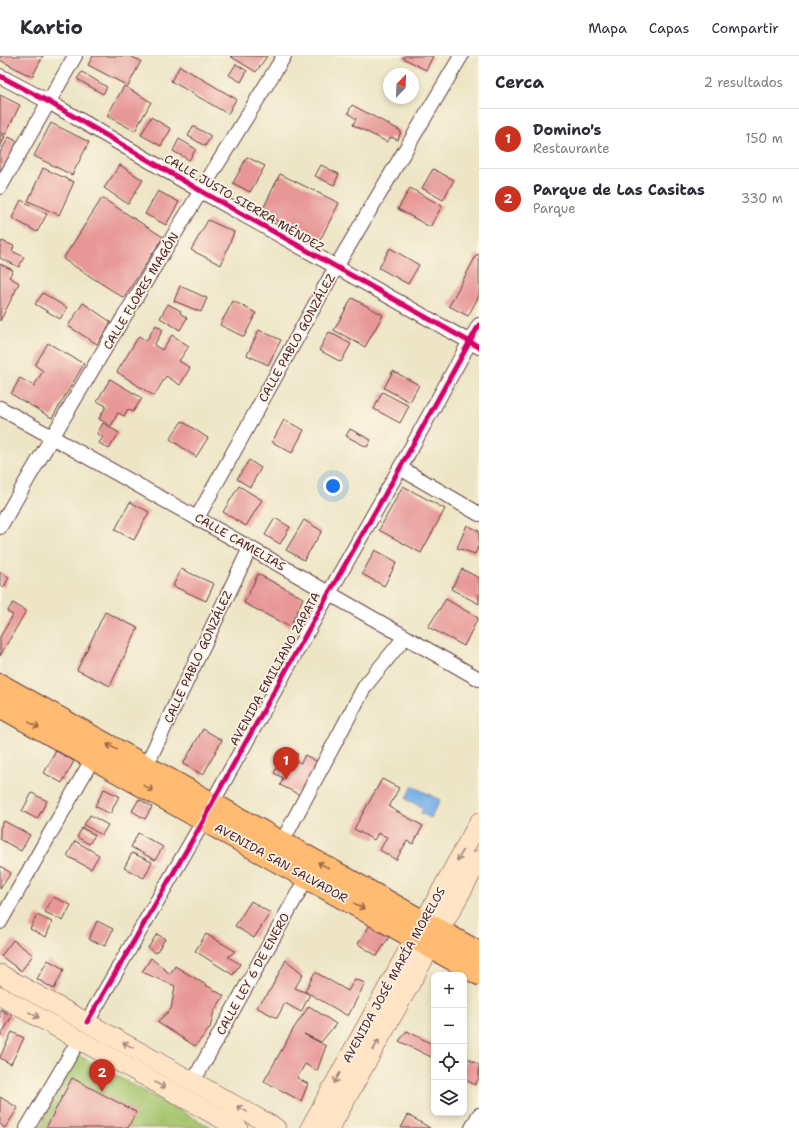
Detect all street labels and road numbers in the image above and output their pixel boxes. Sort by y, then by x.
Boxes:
street label: CALLE JUSTO SIERRA MÉNDEZ [161,151,327,255]
street label: CALLE FLORES MAGÓN [100,229,182,353]
street label: CALLE PABLO GONZÁLEZ [255,271,339,405]
street label: CALLE CAMELIAS [192,510,288,575]
street label: CALLE PABLO GONZÁLEZ [160,588,236,726]
street label: AVENIDA EMILIANO ZAPATA [226,589,324,749]
street label: AVENIDA SAN SALVADOR [212,820,350,906]
street label: AVENIDA JOSÉ MARÍA MORELOS [339,884,449,1066]
street label: CALLE LEY 6 DE ENERO [213,910,293,1038]

